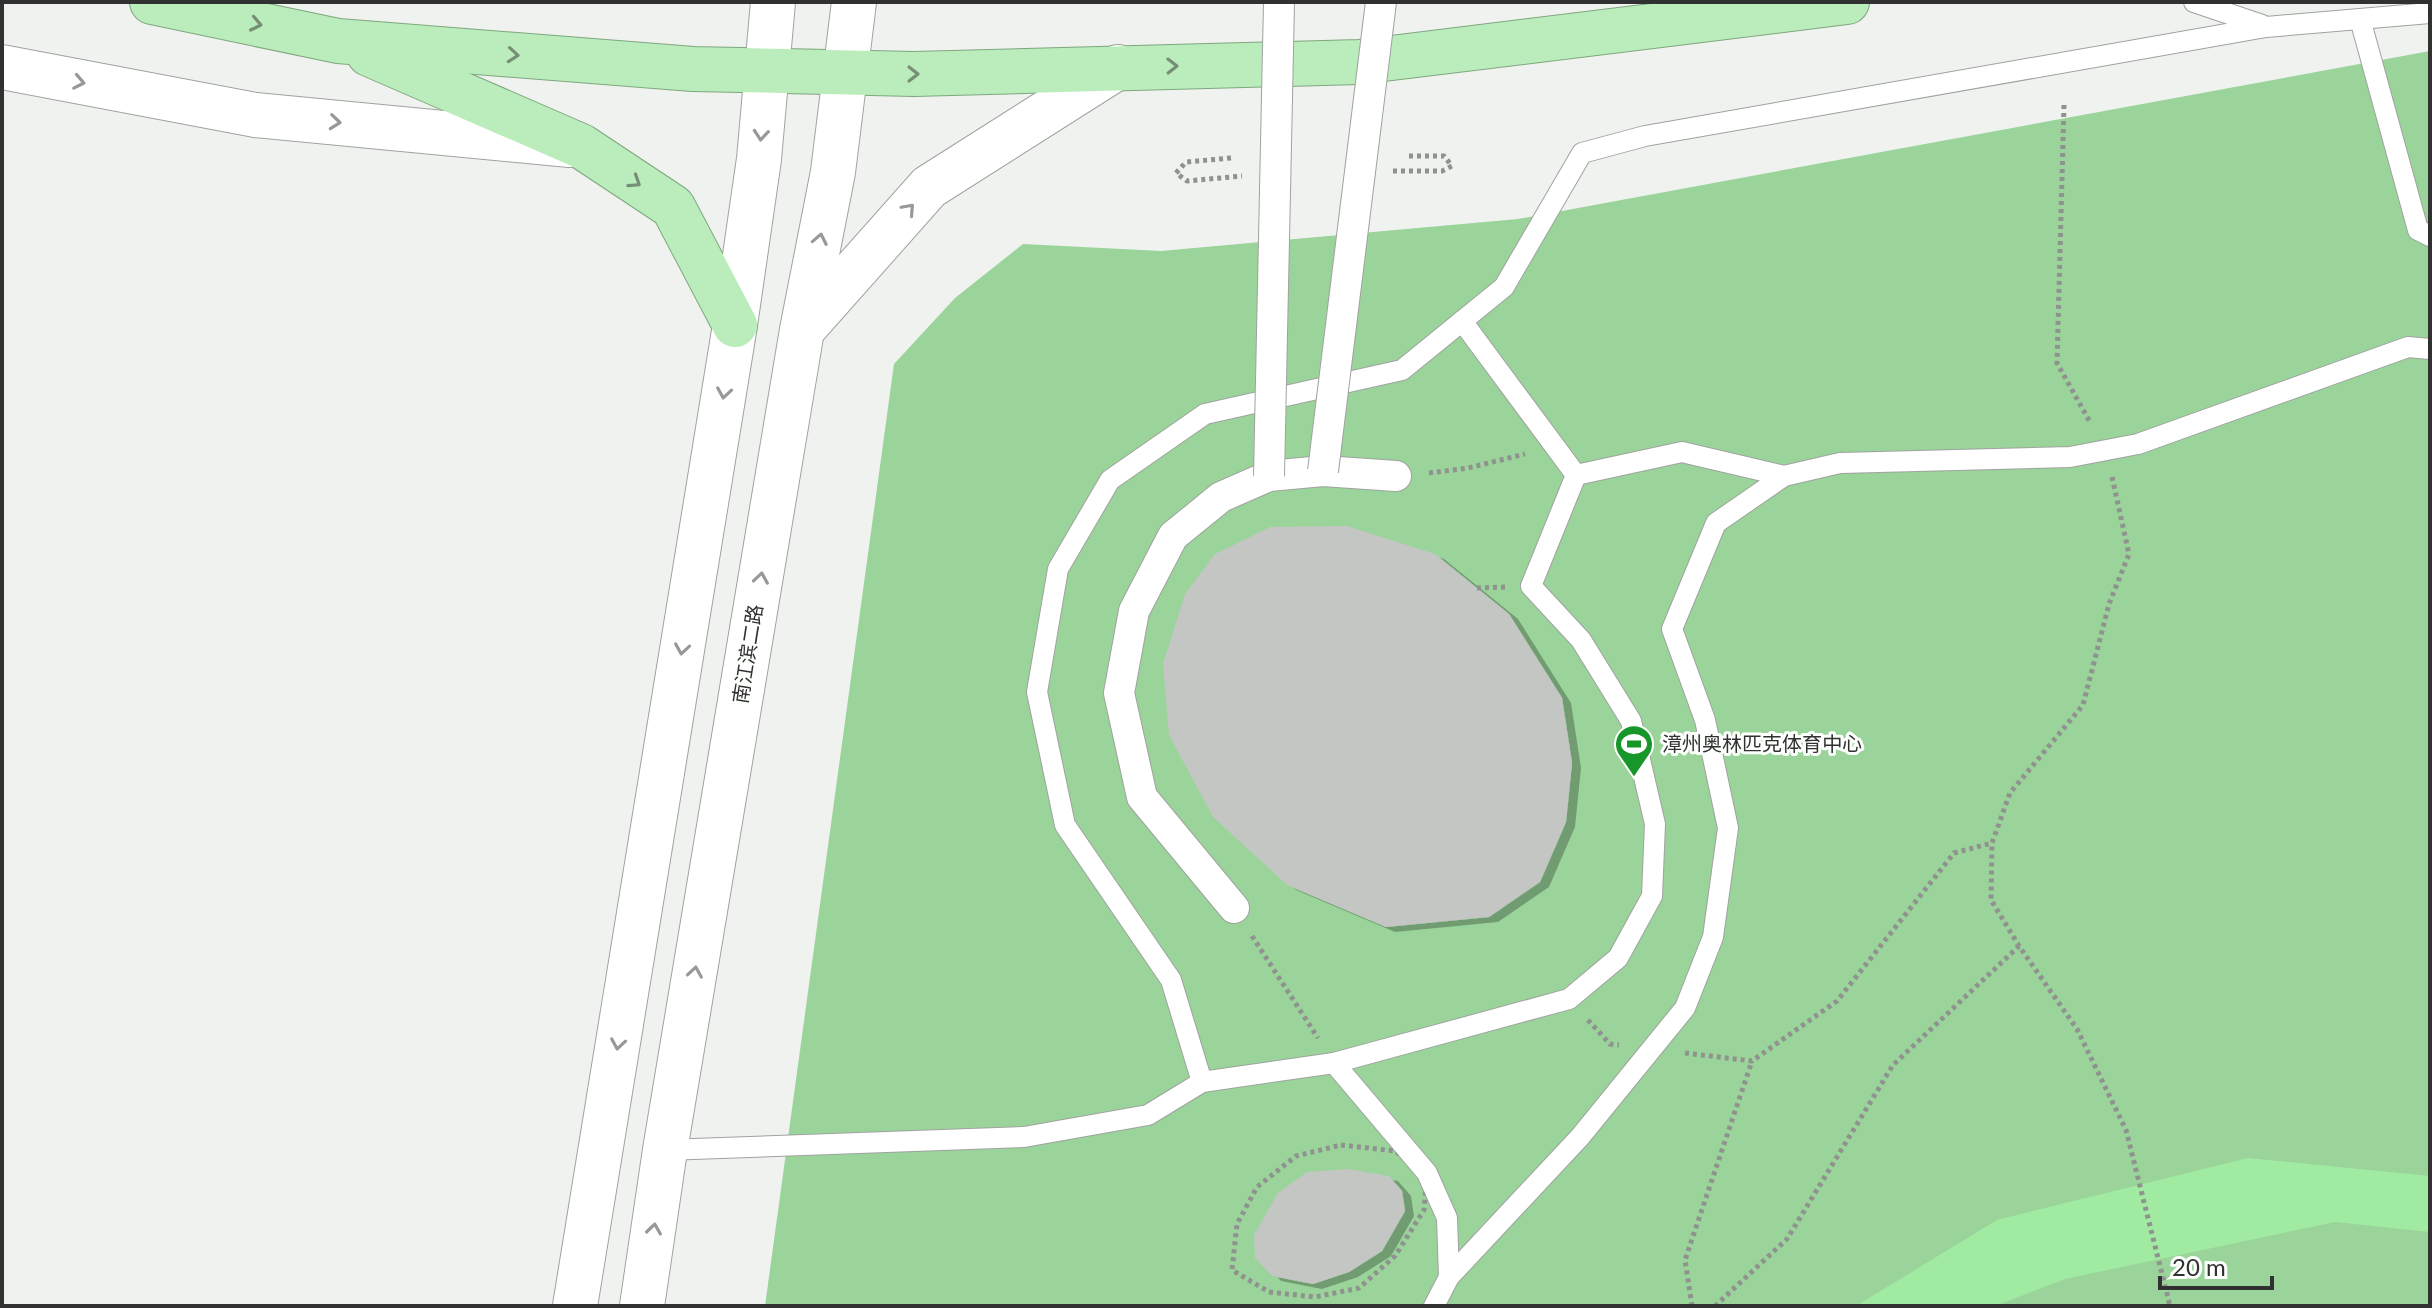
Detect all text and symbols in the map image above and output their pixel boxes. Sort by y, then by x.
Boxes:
one-way arrow [249,14,262,31]
one-way arrow [507,46,520,63]
one-way arrow [1166,57,1179,75]
one-way arrow [907,65,920,83]
one-way arrow [72,72,85,89]
one-way arrow [329,114,342,131]
one-way arrow [753,129,770,142]
one-way arrow [627,172,641,187]
one-way arrow [900,204,914,219]
one-way arrow [810,232,827,245]
one-way arrow [717,386,734,400]
one-way arrow [751,571,768,584]
street label: 南江滨二路 [727,603,767,705]
one-way arrow [675,643,692,656]
sports icon: 漳州奥林匹克体育中心 [1613,723,1655,778]
place label: 漳州奥林匹克体育中心 [1662,731,1862,755]
one-way arrow [686,965,703,979]
one-way arrow [610,1037,627,1051]
one-way arrow [645,1222,662,1236]
scale bar [2160,1240,2272,1290]
text: 20 m [2172,1252,2226,1281]

